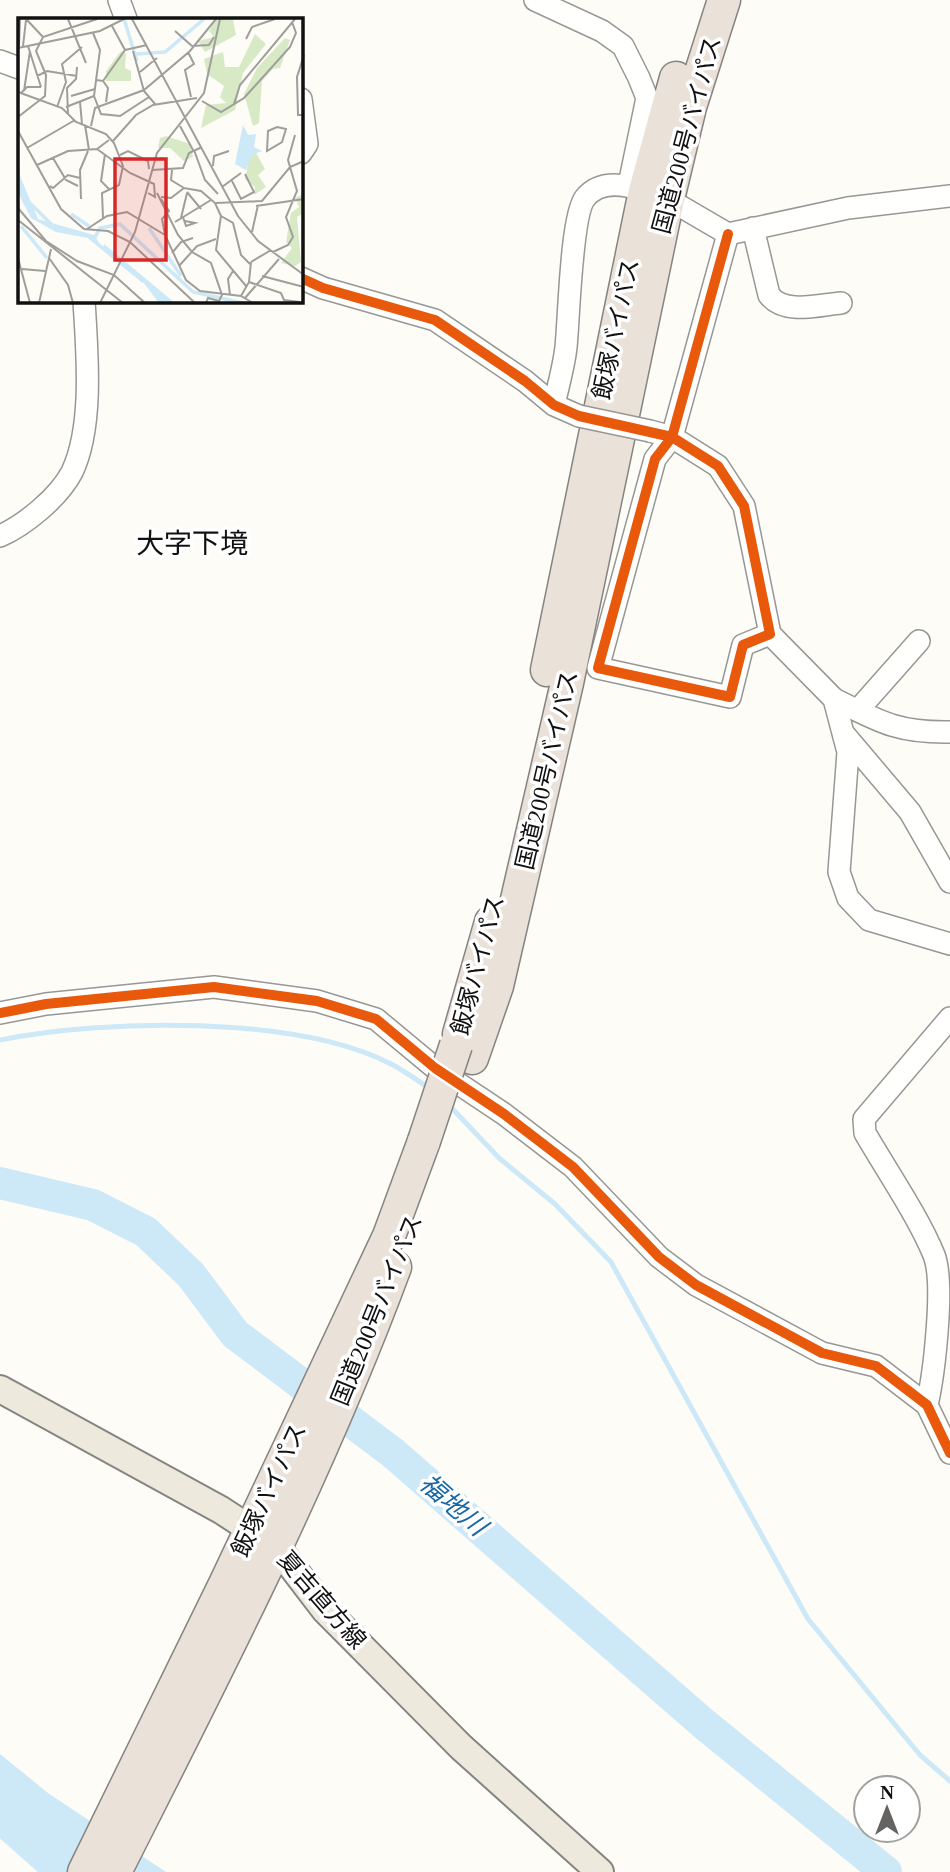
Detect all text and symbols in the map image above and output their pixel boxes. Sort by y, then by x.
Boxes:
inset map [18,18,303,303]
street label: 国道200号バイパス [648,33,726,237]
street label: 飯塚バイパス [588,256,644,402]
district label: 大字下境 [136,528,248,559]
street label: 国道200号バイパス [511,668,583,872]
street label: 飯塚バイパス [447,892,509,1038]
street label: 国道200号バイパス [327,1211,427,1409]
street label: 飯塚バイパス [227,1419,311,1561]
water label: 福地川 [414,1468,494,1543]
street label: 夏吉直方線 [273,1546,371,1654]
north arrow [852,1774,922,1844]
text: N [880,1782,894,1803]

